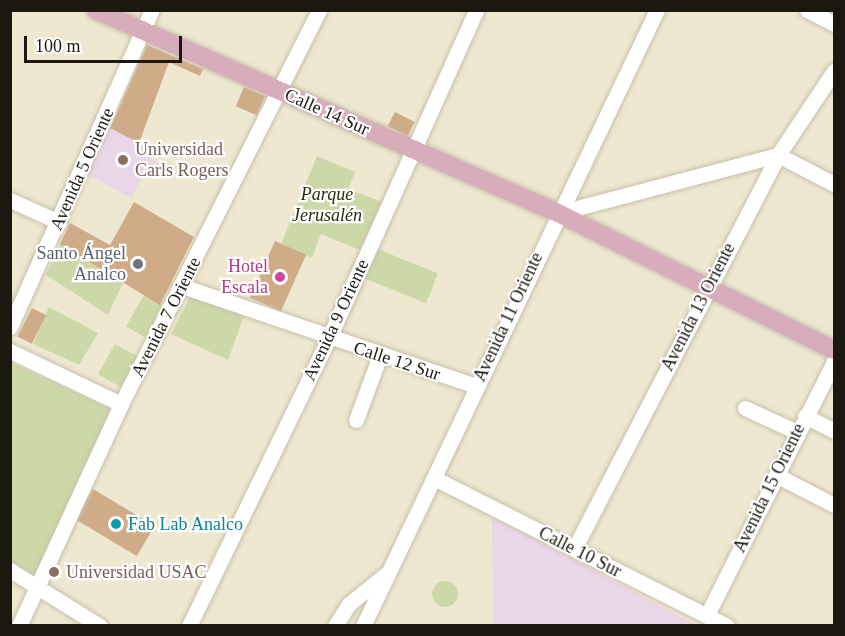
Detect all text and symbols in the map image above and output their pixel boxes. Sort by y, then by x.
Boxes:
scale bar [27,24,184,62]
text: 100 m [35,36,81,56]
street label: Calle 14 Sur [282,84,372,140]
street label: Avenida 5 Oriente [45,104,119,234]
place label: Universidad Carls Rogers [135,139,228,182]
marker: Universidad Carls Rogers [116,153,130,167]
park label: Parque Jerusalén [292,184,362,226]
street label: Avenida 13 Oriente [656,239,740,375]
place label: Santo Ángel Analco [37,243,126,286]
street label: Avenida 11 Oriente [469,249,547,385]
street label: Avenida 7 Oriente [127,253,205,381]
place label: Hotel Escala [221,256,268,298]
street label: Avenida 9 Oriente [298,256,374,384]
marker: Santo Ángel Analco [131,257,145,271]
marker: Hotel Escala [273,270,287,284]
street label: Calle 12 Sur [351,337,443,385]
street label: Avenida 15 Oriente [728,420,810,556]
place label: Fab Lab Analco [128,513,244,535]
marker: Fab Lab Analco [109,517,123,531]
street label: Calle 10 Sur [535,522,625,582]
place label: Universidad USAC [66,561,206,583]
marker: Universidad USAC [47,565,61,579]

